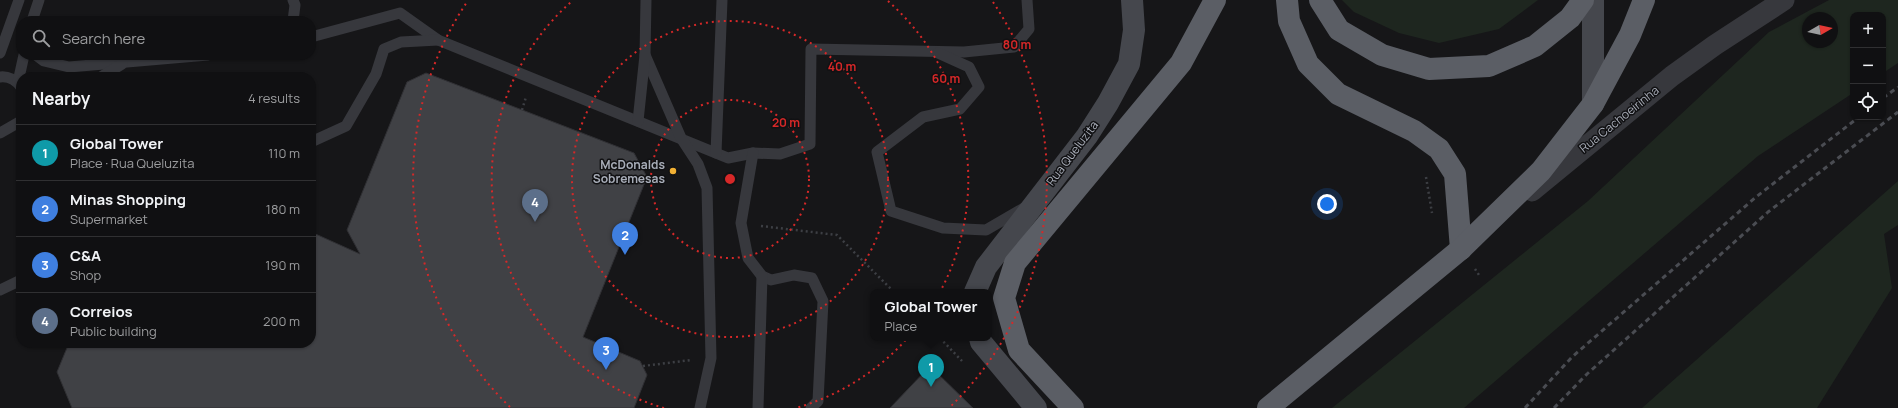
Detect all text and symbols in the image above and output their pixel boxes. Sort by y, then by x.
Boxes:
north arrow [1802,12,1838,48]
map controls [1850,12,1886,120]
button: + [1850,12,1886,48]
search box [16,16,316,60]
icon: search [30,27,52,49]
text: Search here [62,28,145,49]
text: 80 m [1003,36,1031,53]
button: − [1850,48,1886,84]
text: 40 m [828,58,856,75]
text: 60 m [932,70,960,87]
street label: Rua Cachoeirinha [1576,82,1662,156]
button: locate [1850,84,1886,120]
text: Nearby [32,87,90,110]
text: 4 results [248,89,300,107]
text: 20 m [772,114,800,131]
street label: Rua Queluzita [1042,117,1102,189]
text: Global Tower [70,133,163,154]
text: 1 [42,144,48,162]
text: 110 m [268,144,300,162]
text: Place · Rua Queluzita [70,154,194,172]
place label: McDonalds Sobremesas [593,156,665,187]
marker: McDonalds Sobremesas [668,166,678,176]
centre of rings [723,172,737,186]
text: Minas Shopping [70,189,186,210]
pin: 4 [522,189,548,222]
your location [1317,194,1337,214]
text: 2 [41,200,49,218]
text: 180 m [266,200,300,218]
text: Supermarket [70,210,148,228]
pin: 2 [612,222,638,255]
text: C&A [70,245,101,266]
text: 3 [41,256,49,274]
text: 190 m [265,256,300,274]
text: Shop [70,266,101,284]
popup [870,289,992,341]
text: Global Tower [884,296,978,317]
text: Correios [70,301,133,322]
text: 4 [41,312,49,330]
text: 200 m [263,312,300,330]
text: Place [884,317,917,335]
text: Public building [70,322,157,340]
pin: 3 [593,337,619,370]
pin: 1 [918,354,944,387]

